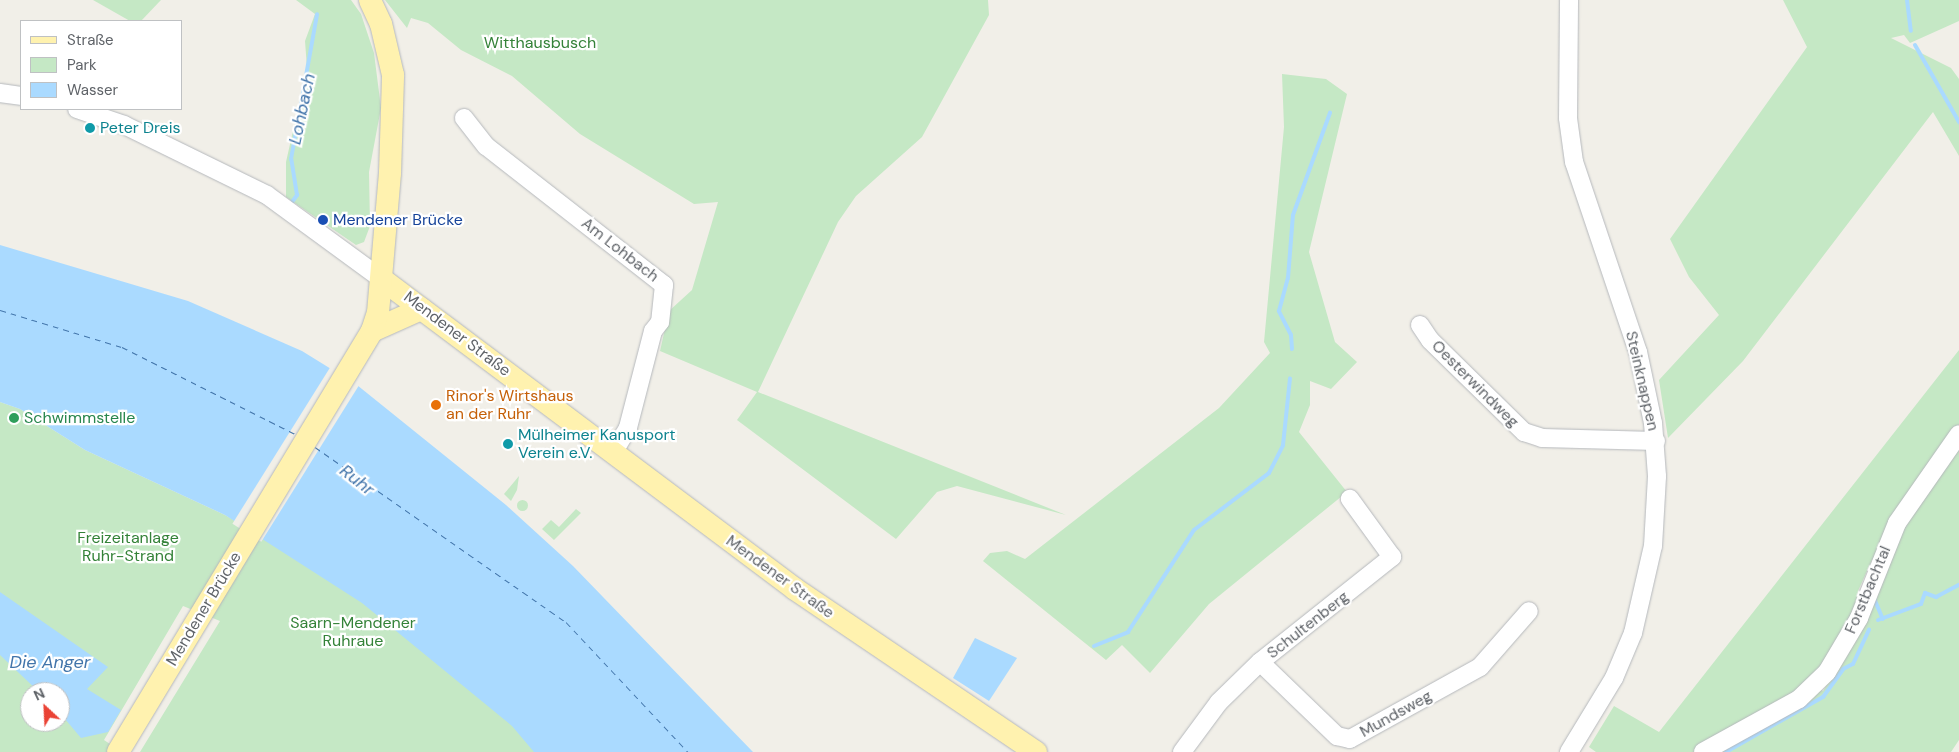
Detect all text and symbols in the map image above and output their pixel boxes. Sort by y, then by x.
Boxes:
legend [20,20,182,110]
text: Straße [67,30,114,50]
park label: Witthausbusch [484,33,596,53]
text: Park [67,55,97,75]
water label: Lohbach [284,72,320,146]
text: Wasser [67,80,118,100]
place label: Peter Dreis [100,118,181,138]
marker: Peter Dreis [84,122,96,134]
place label: Mendener Brücke [333,210,463,230]
marker: Mendener Brücke [317,214,329,226]
street label: Am Lohbach [577,214,663,286]
street label: Mendener Straße [400,288,514,380]
street label: Steinknappen [1621,329,1663,433]
street label: Oesterwindweg [1427,336,1523,432]
place label: Rinor's Wirtshaus an der Ruhr [446,386,573,424]
marker: Rinor's Wirtshaus an der Ruhr [430,399,442,411]
place label: Schwimmstelle [24,408,135,428]
marker: Schwimmstelle [8,412,20,424]
place label: Mülheimer Kanusport Verein e.V. [518,425,676,463]
marker: Mülheimer Kanusport Verein e.V. [502,438,514,450]
water label: Ruhr [335,460,379,500]
park label: Freizeitanlage Ruhr-Strand [77,528,179,566]
street label: Mendener Straße [722,531,838,623]
street label: Forstbachtal [1841,543,1895,637]
street label: Mendener Brücke [162,548,246,670]
street label: Schultenberg [1263,587,1353,663]
park label: Saarn-Mendener Ruhraue [290,613,416,651]
water label: Die Anger [10,651,90,673]
north arrow [20,682,70,732]
text: N [31,684,48,705]
street label: Mundsweg [1357,686,1435,742]

